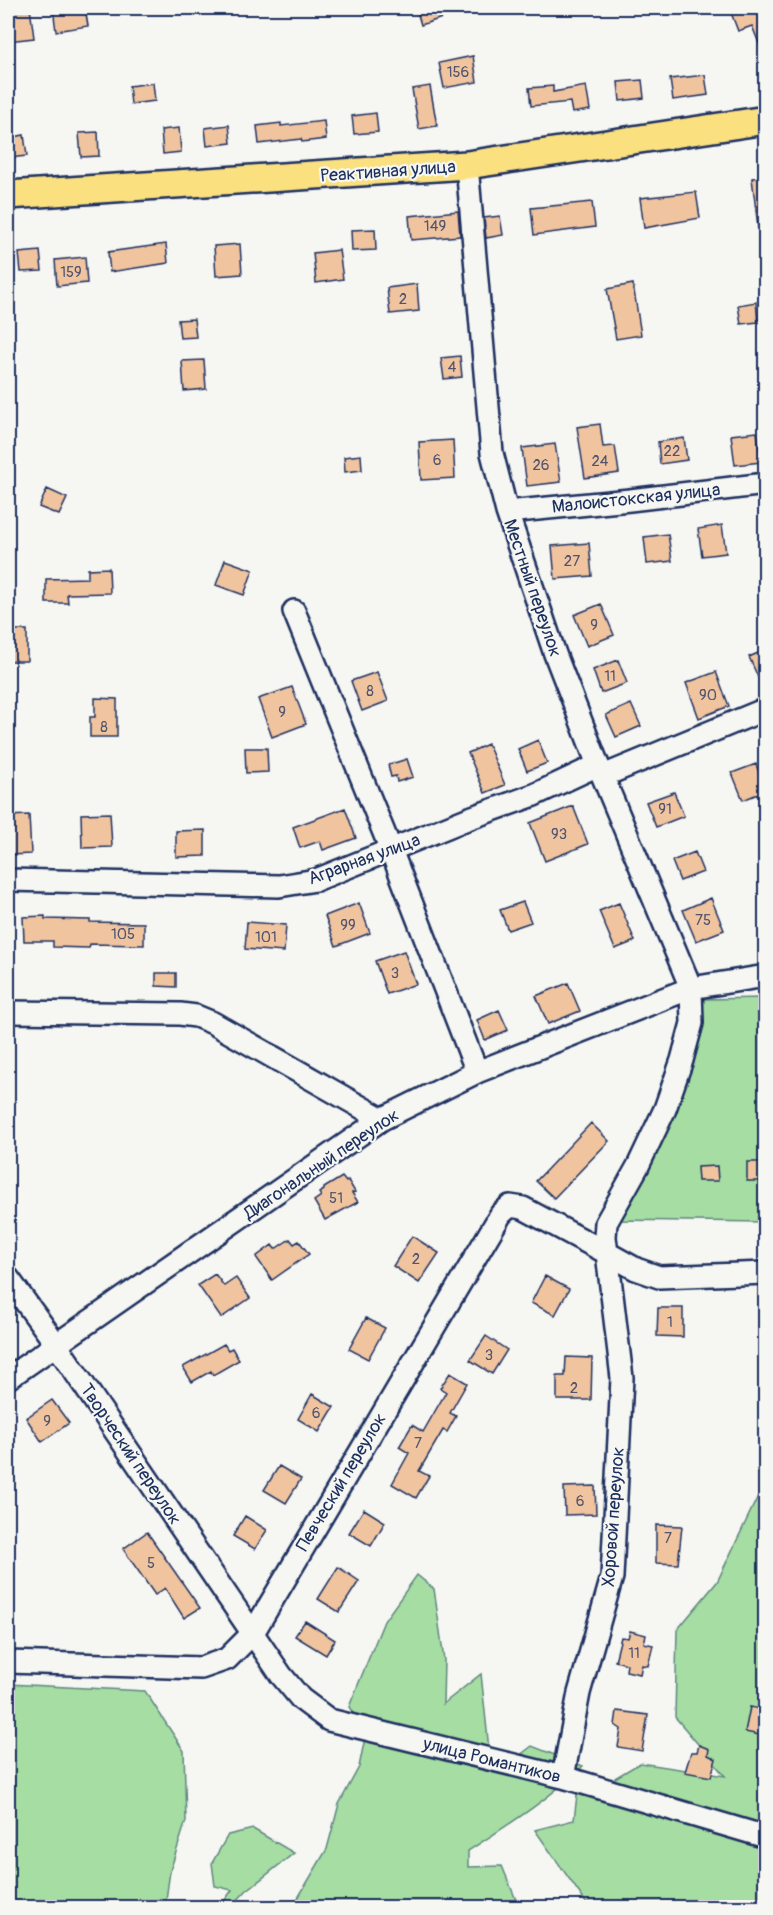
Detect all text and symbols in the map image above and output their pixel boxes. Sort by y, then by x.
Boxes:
house number: 156 [447,63,469,82]
street label: Реактивная улица [319,155,457,188]
house number: 149 [424,217,446,236]
house number: 159 [60,263,82,282]
house number: 2 [399,290,407,309]
house number: 4 [448,358,457,377]
house number: 22 [664,442,680,461]
house number: 6 [433,451,441,470]
house number: 24 [591,452,609,471]
house number: 26 [532,456,550,475]
street label: Малоистокская улица [551,478,721,519]
street label: Местный переулок [498,516,567,660]
house number: 27 [564,552,580,571]
house number: 9 [590,616,598,635]
house number: 11 [604,667,616,686]
house number: 8 [366,682,374,701]
house number: 90 [699,686,717,705]
house number: 9 [278,703,286,722]
house number: 8 [100,718,108,737]
house number: 91 [658,800,672,819]
house number: 93 [551,825,567,844]
street label: Аграрная улица [305,829,423,890]
house number: 75 [695,911,711,930]
house number: 99 [340,916,356,935]
house number: 105 [111,925,135,944]
house number: 101 [255,928,277,947]
house number: 3 [391,964,399,983]
street label: Диагональный переулок [238,1104,403,1226]
house number: 51 [329,1189,343,1208]
house number: 2 [412,1250,420,1269]
house number: 1 [667,1313,673,1332]
house number: 3 [485,1346,493,1365]
street label: Творческий переулок [75,1379,186,1529]
house number: 2 [570,1379,578,1398]
house number: 6 [312,1404,320,1423]
street label: Певческий переулок [291,1409,392,1555]
house number: 9 [43,1412,51,1431]
house number: 7 [414,1434,422,1453]
street label: Хоровой переулок [597,1446,630,1588]
house number: 6 [576,1492,584,1511]
house number: 7 [664,1529,672,1548]
house number: 5 [147,1554,155,1573]
house number: 11 [628,1644,640,1663]
street label: улица Романтиков [420,1732,563,1789]

